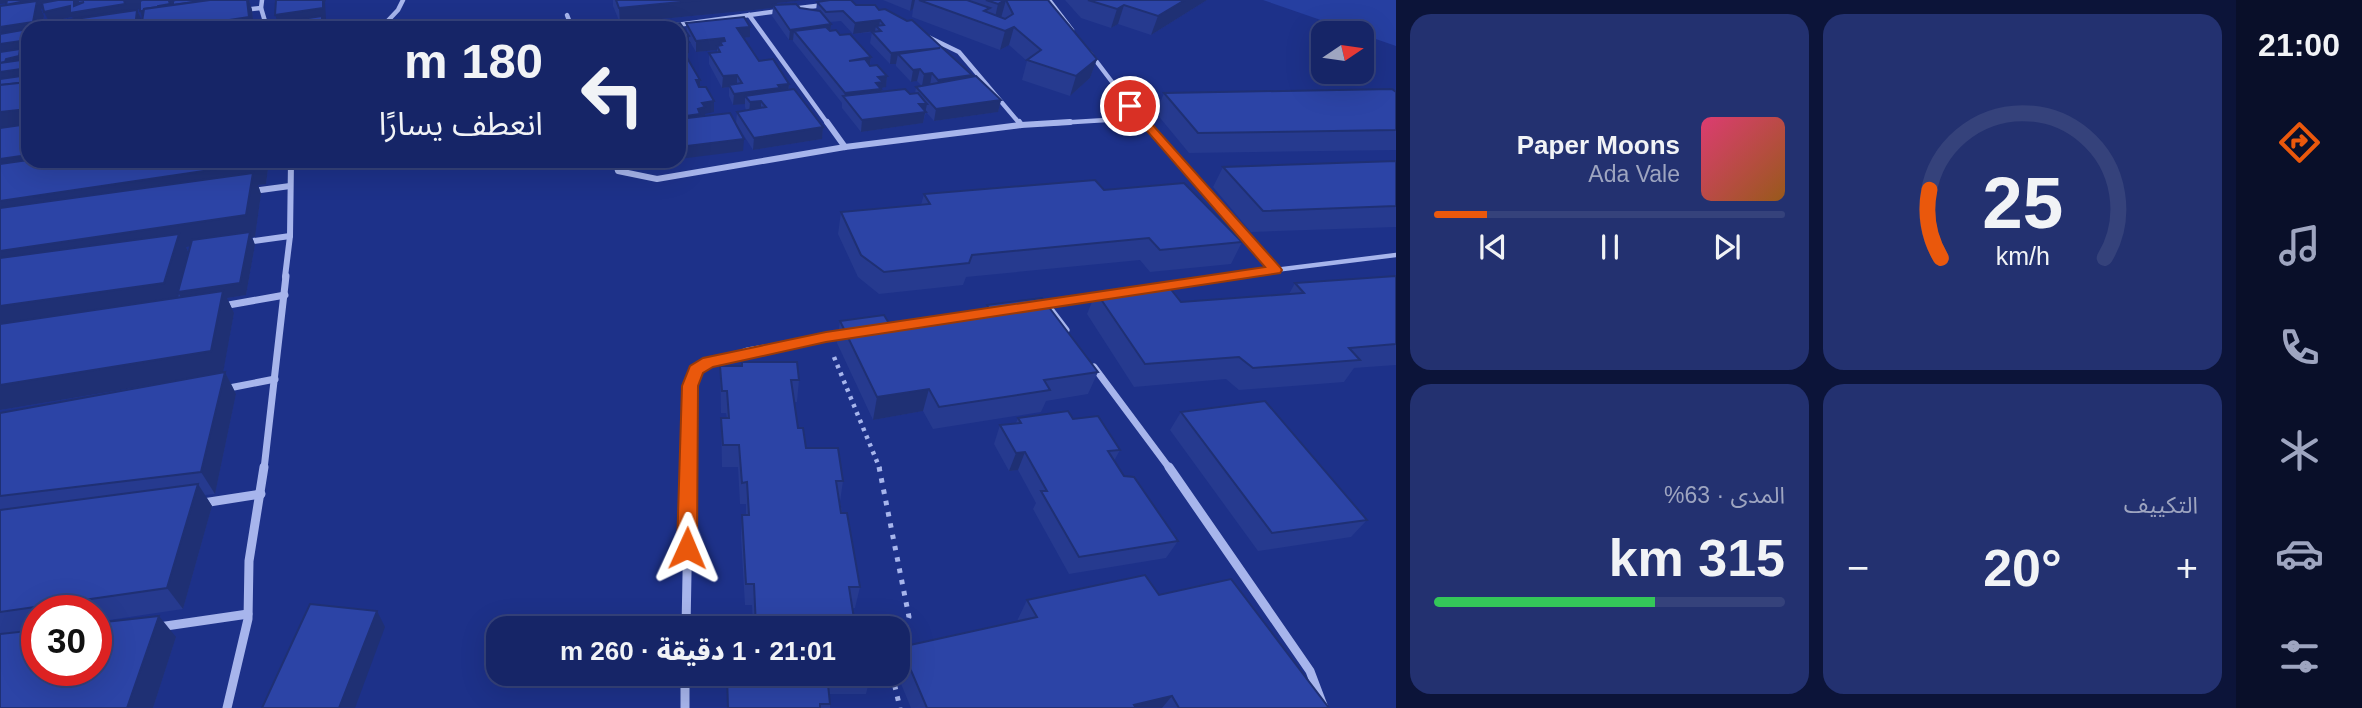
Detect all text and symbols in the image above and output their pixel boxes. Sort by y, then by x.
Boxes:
north arrow [1311,21,1374,84]
map controls [1311,21,1374,84]
text: 21:00 [2258,27,2340,63]
text: 180 m [404,34,543,88]
icon: left [567,49,658,140]
pin [1100,76,1160,136]
icon: arrive [1111,87,1149,125]
text: انعطف يسارًا [379,106,543,142]
icon: directions [2275,118,2324,167]
text: Paper Moons [1517,130,1680,160]
text: Ada Vale [1588,161,1680,187]
text: 25 [1982,162,2063,243]
icon: music [2275,221,2324,270]
icon: previous [1474,228,1512,266]
icon: pause [1591,228,1629,266]
icon: next [1708,228,1746,266]
text: km/h [1995,242,2050,270]
icon: phone [2275,323,2324,372]
icon: climate [2275,426,2324,475]
text: المدى · 63% [1664,482,1785,508]
text: التكييف [2124,492,2198,518]
position arrow [650,511,724,585]
text: 315 km [1609,529,1785,587]
icon: car [2275,529,2324,578]
text: 20° [1983,539,2062,597]
text: − [1847,547,1869,589]
text: + [2176,547,2198,589]
speed limit sign: 30 [21,595,112,686]
icon: filters [2275,632,2324,681]
text: 21:01 · 1 دقيقة · 260 m [560,636,836,666]

